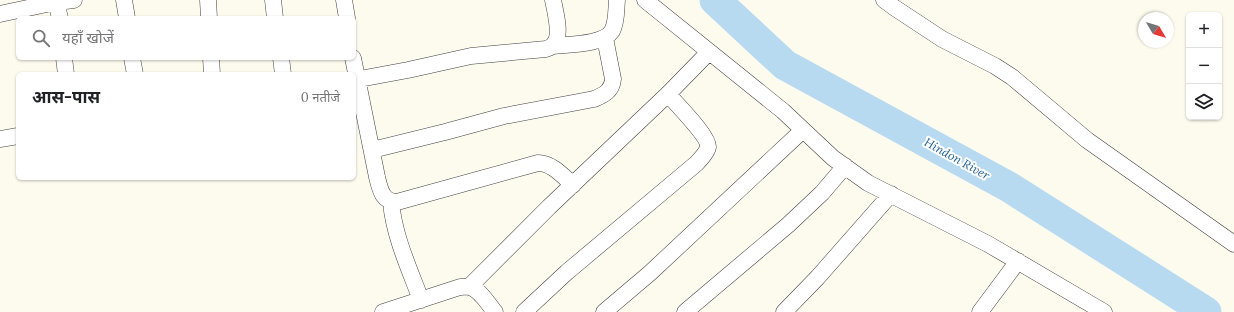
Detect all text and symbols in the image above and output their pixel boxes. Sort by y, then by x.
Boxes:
north arrow [1138,12,1174,48]
map controls [1186,12,1222,120]
button: + [1186,12,1222,48]
search box [16,16,356,60]
icon: search [30,27,52,49]
text: यहाँ खोजें [62,28,114,47]
button: − [1186,48,1222,84]
button: layers [1186,84,1222,120]
text: आस-पास [32,86,100,108]
text: 0 नतीजे [301,89,340,106]
water label: Hindon River [922,134,993,183]

